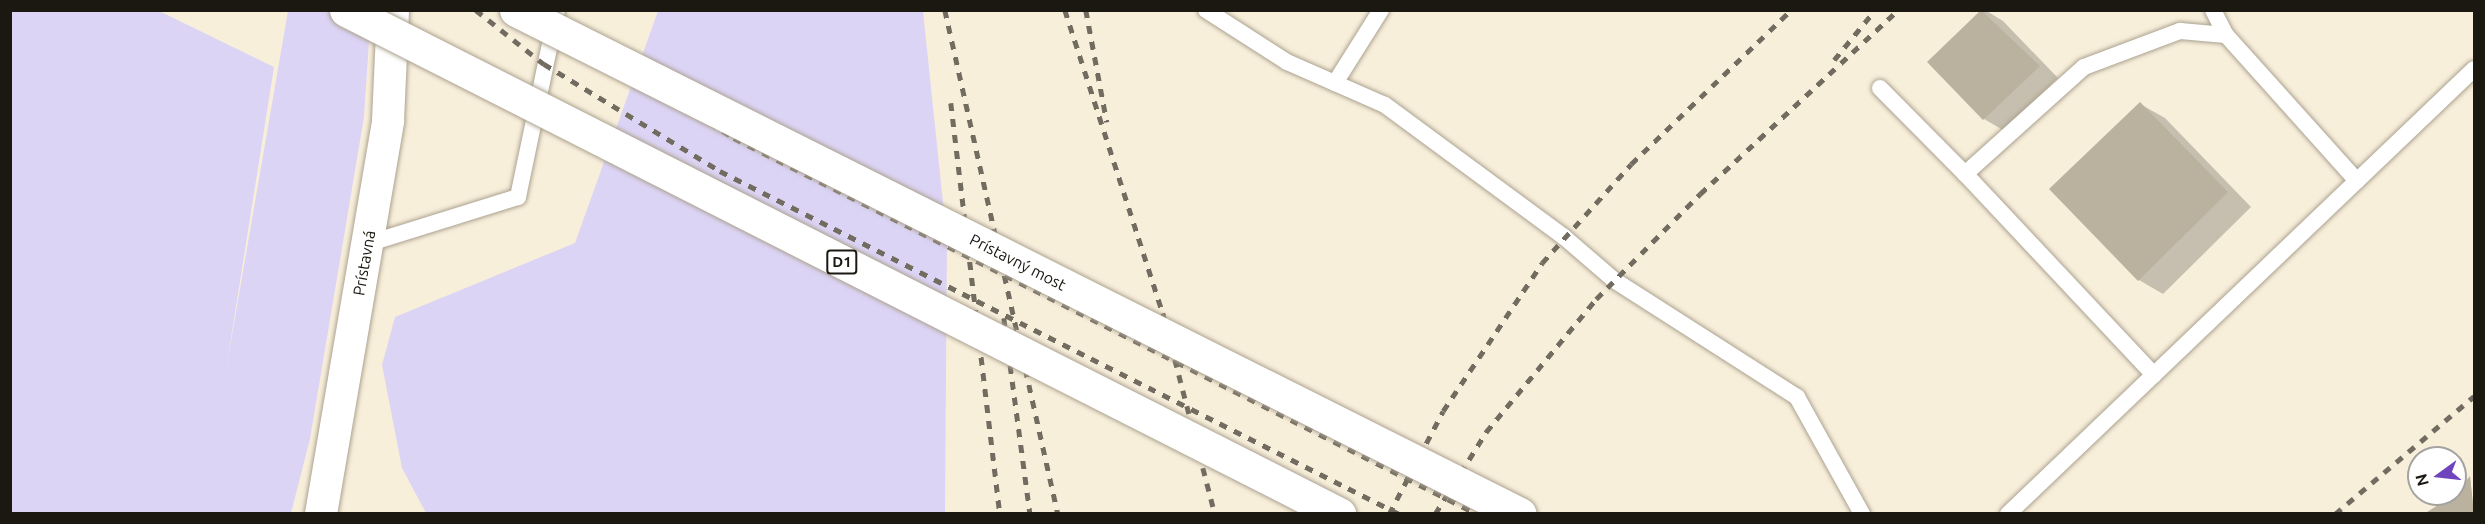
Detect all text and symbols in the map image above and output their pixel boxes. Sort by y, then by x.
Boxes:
street label: Prístavná [349,229,379,297]
street label: Prístavný most [967,229,1069,295]
road number: D1 [826,250,858,274]
north arrow [2407,446,2467,506]
text: N [2411,472,2432,488]

